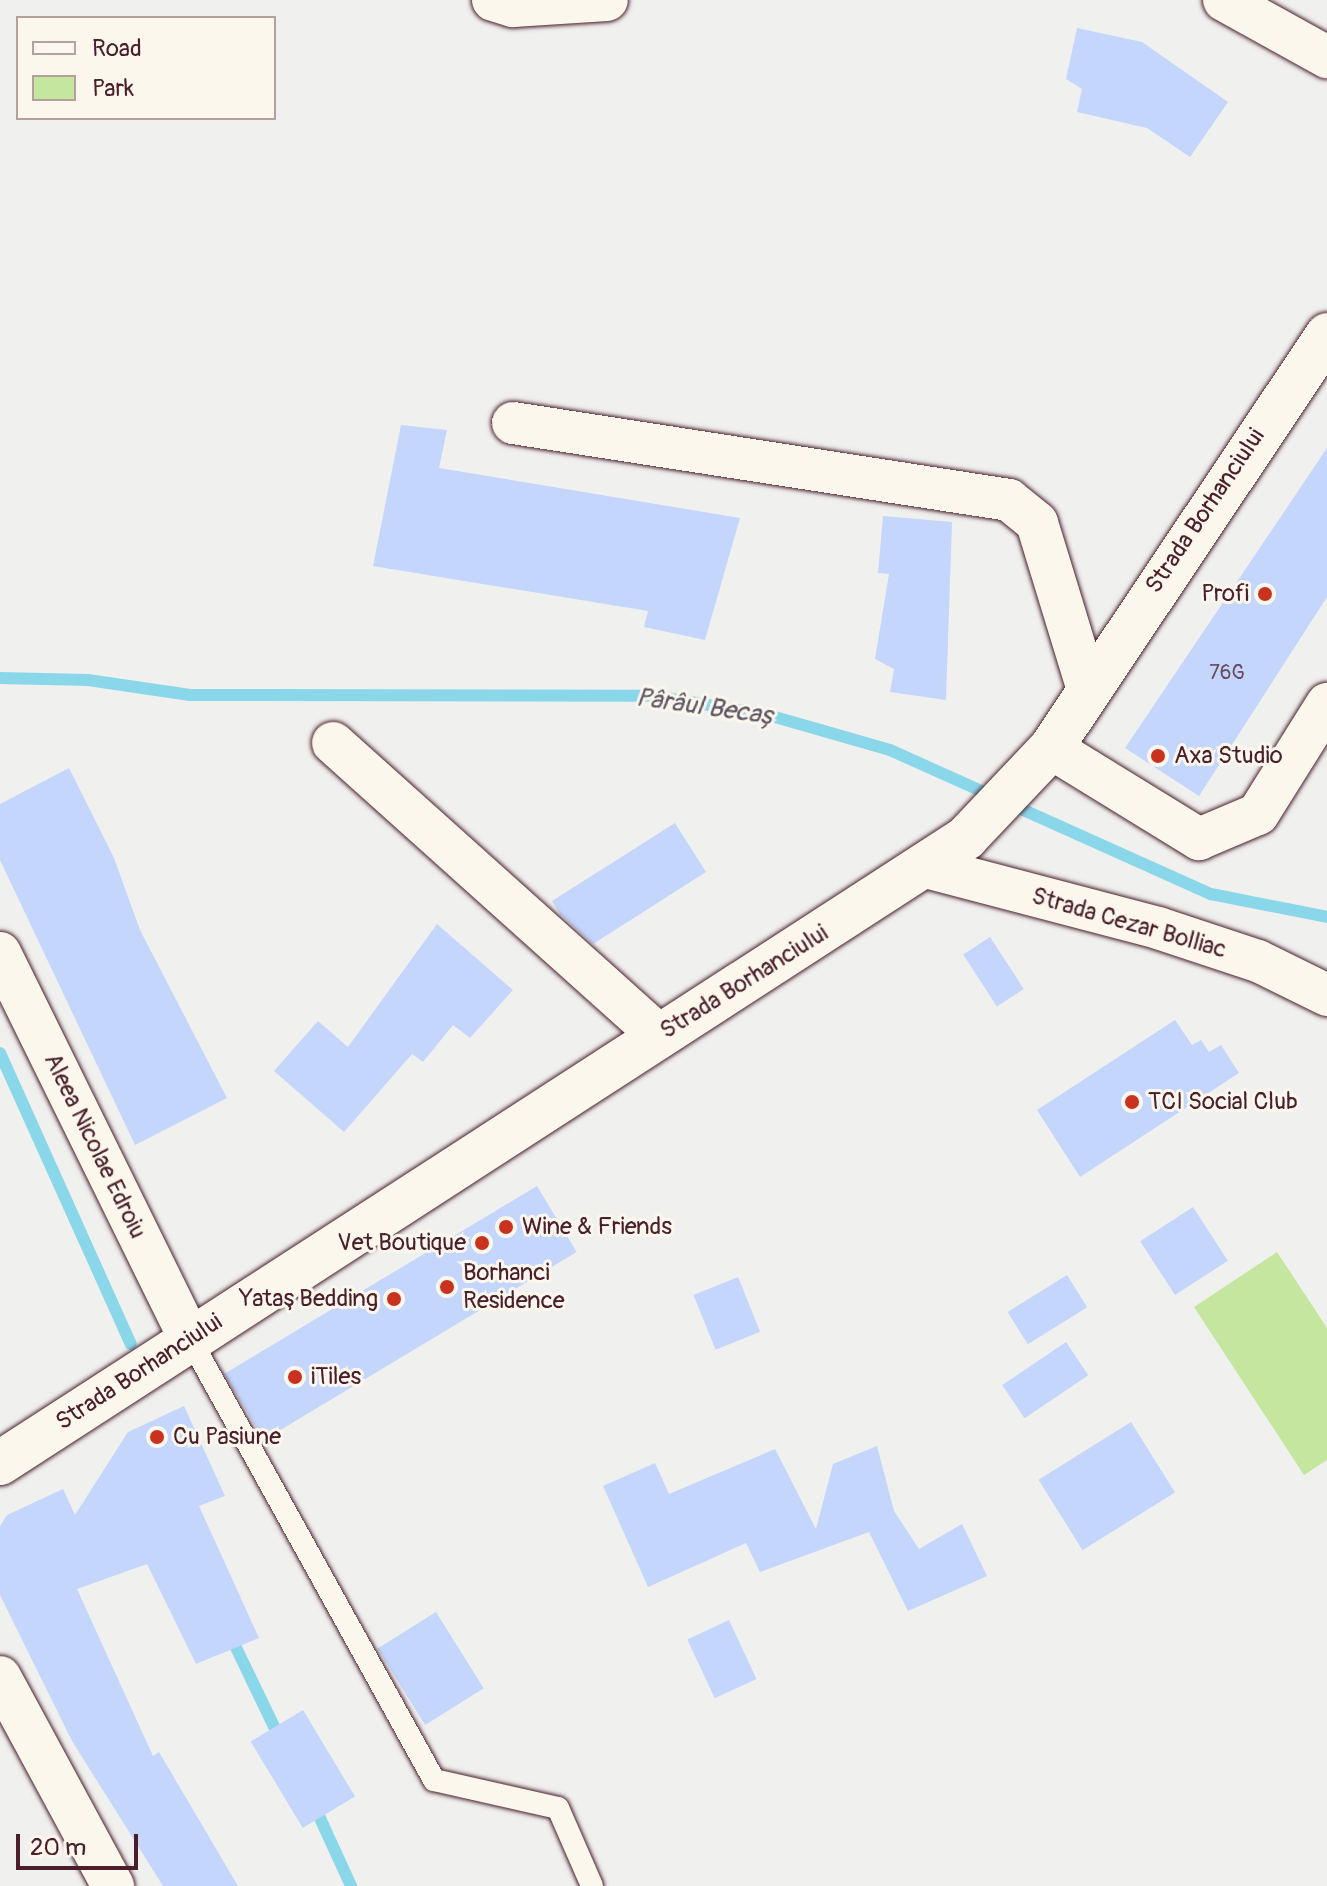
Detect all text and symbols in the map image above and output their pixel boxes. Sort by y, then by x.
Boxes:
legend [16,16,276,120]
text: Road [92,34,142,63]
text: Park [92,74,134,103]
street label: Strada Borhanciului [1139,423,1271,599]
place label: Profi [1201,580,1249,608]
marker: Profi [1256,585,1274,603]
house number: 76G [1209,660,1245,684]
water label: Pârâul Becaș [634,683,778,733]
place label: Axa Studio [1174,742,1283,770]
marker: Axa Studio [1149,747,1167,765]
street label: Strada Cezar Bolliac [1028,881,1230,965]
street label: Strada Borhanciului [655,919,833,1045]
street label: Aleea Nicolae Edroiu [38,1049,152,1243]
place label: TCI Social Club [1148,1088,1298,1116]
marker: TCI Social Club [1123,1093,1141,1111]
place label: Wine & Friends [522,1213,672,1241]
marker: Wine & Friends [497,1218,515,1236]
place label: Vet Boutique [337,1229,466,1257]
marker: Vet Boutique [473,1234,491,1252]
place label: Borhanci Residence [463,1259,565,1315]
marker: Borhanci Residence [438,1278,456,1296]
place label: Yataş Bedding [239,1285,378,1313]
marker: Yataş Bedding [385,1290,403,1308]
street label: Strada Borhanciului [50,1308,228,1436]
place label: iTiles [311,1363,361,1391]
marker: iTiles [286,1368,304,1386]
place label: Cu Pasiune [173,1423,281,1451]
marker: Cu Pasiune [148,1428,166,1446]
scale bar [20,1818,142,1868]
text: 20 m [30,1833,86,1862]

